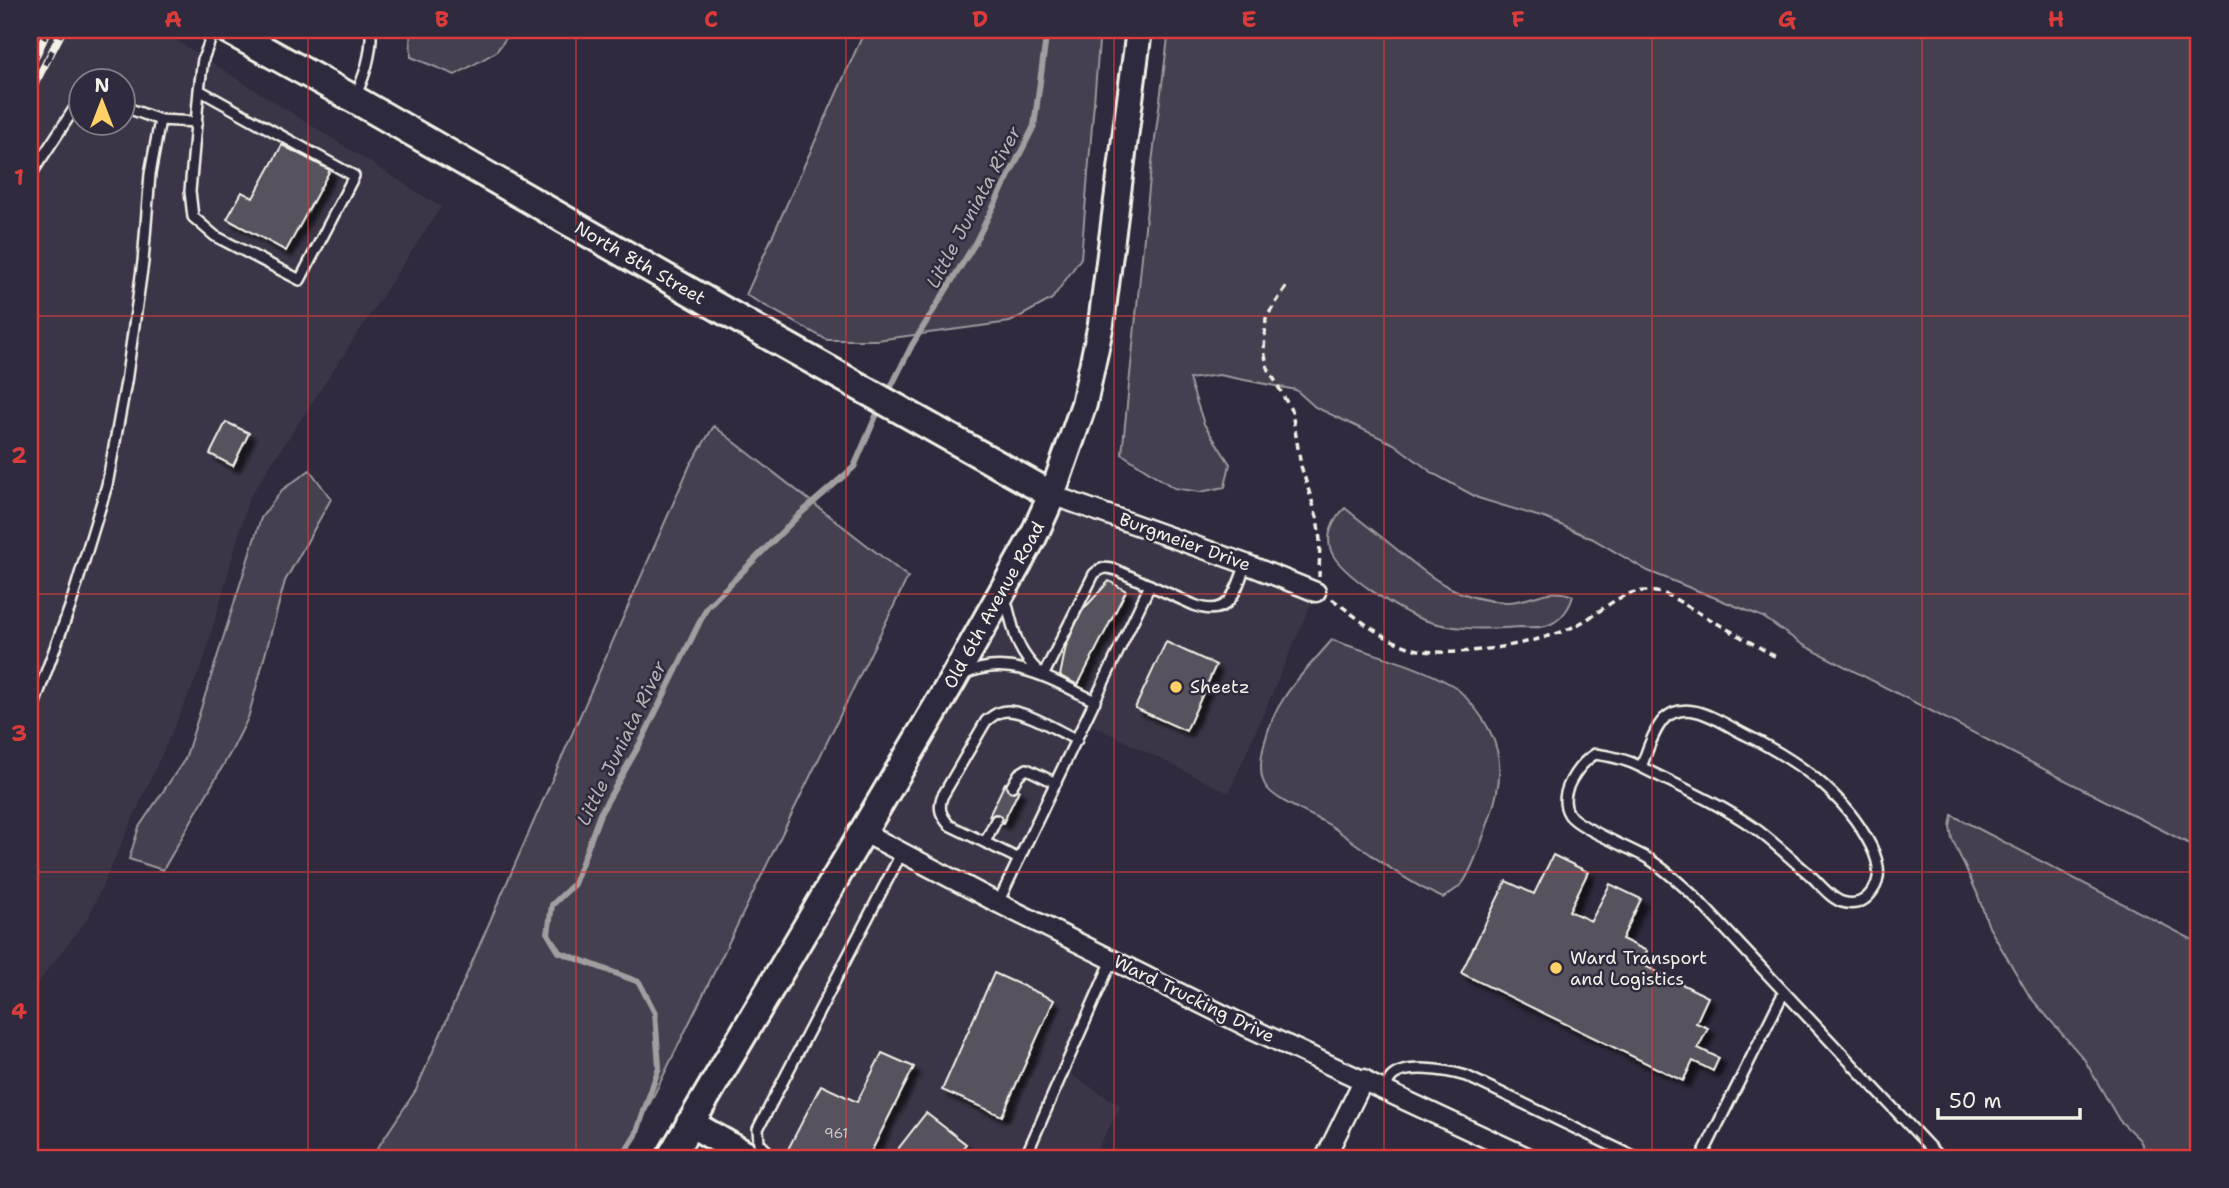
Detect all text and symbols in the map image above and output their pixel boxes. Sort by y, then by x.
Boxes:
text: A [164,4,182,34]
text: B [435,4,449,34]
text: C [704,4,718,34]
text: D [972,4,988,34]
text: E [1241,4,1257,34]
text: F [1511,4,1525,34]
text: G [1778,4,1797,34]
text: H [2048,4,2064,34]
north arrow [66,66,136,136]
text: N [94,73,110,98]
water label: Little Juniata River [920,121,1027,293]
text: 1 [14,162,24,192]
street label: North 8th Street [570,216,710,310]
text: 2 [11,440,27,470]
street label: Burgmeier Drive [1116,507,1254,577]
street label: Old 6th Avenue Road [938,517,1050,693]
water label: Little Juniata River [571,656,673,830]
place label: Sheetz [1190,675,1250,699]
marker: Sheetz [1168,679,1184,695]
text: 3 [11,718,27,748]
place label: Ward Transport and Logistics [1570,946,1707,991]
street label: Ward Trucking Drive [1110,950,1278,1048]
marker: Ward Transport and Logistics [1548,960,1564,976]
text: 4 [11,996,27,1026]
scale bar [1938,1076,2080,1120]
text: 50 m [1949,1087,2002,1115]
house number: 961 [824,1124,848,1142]

